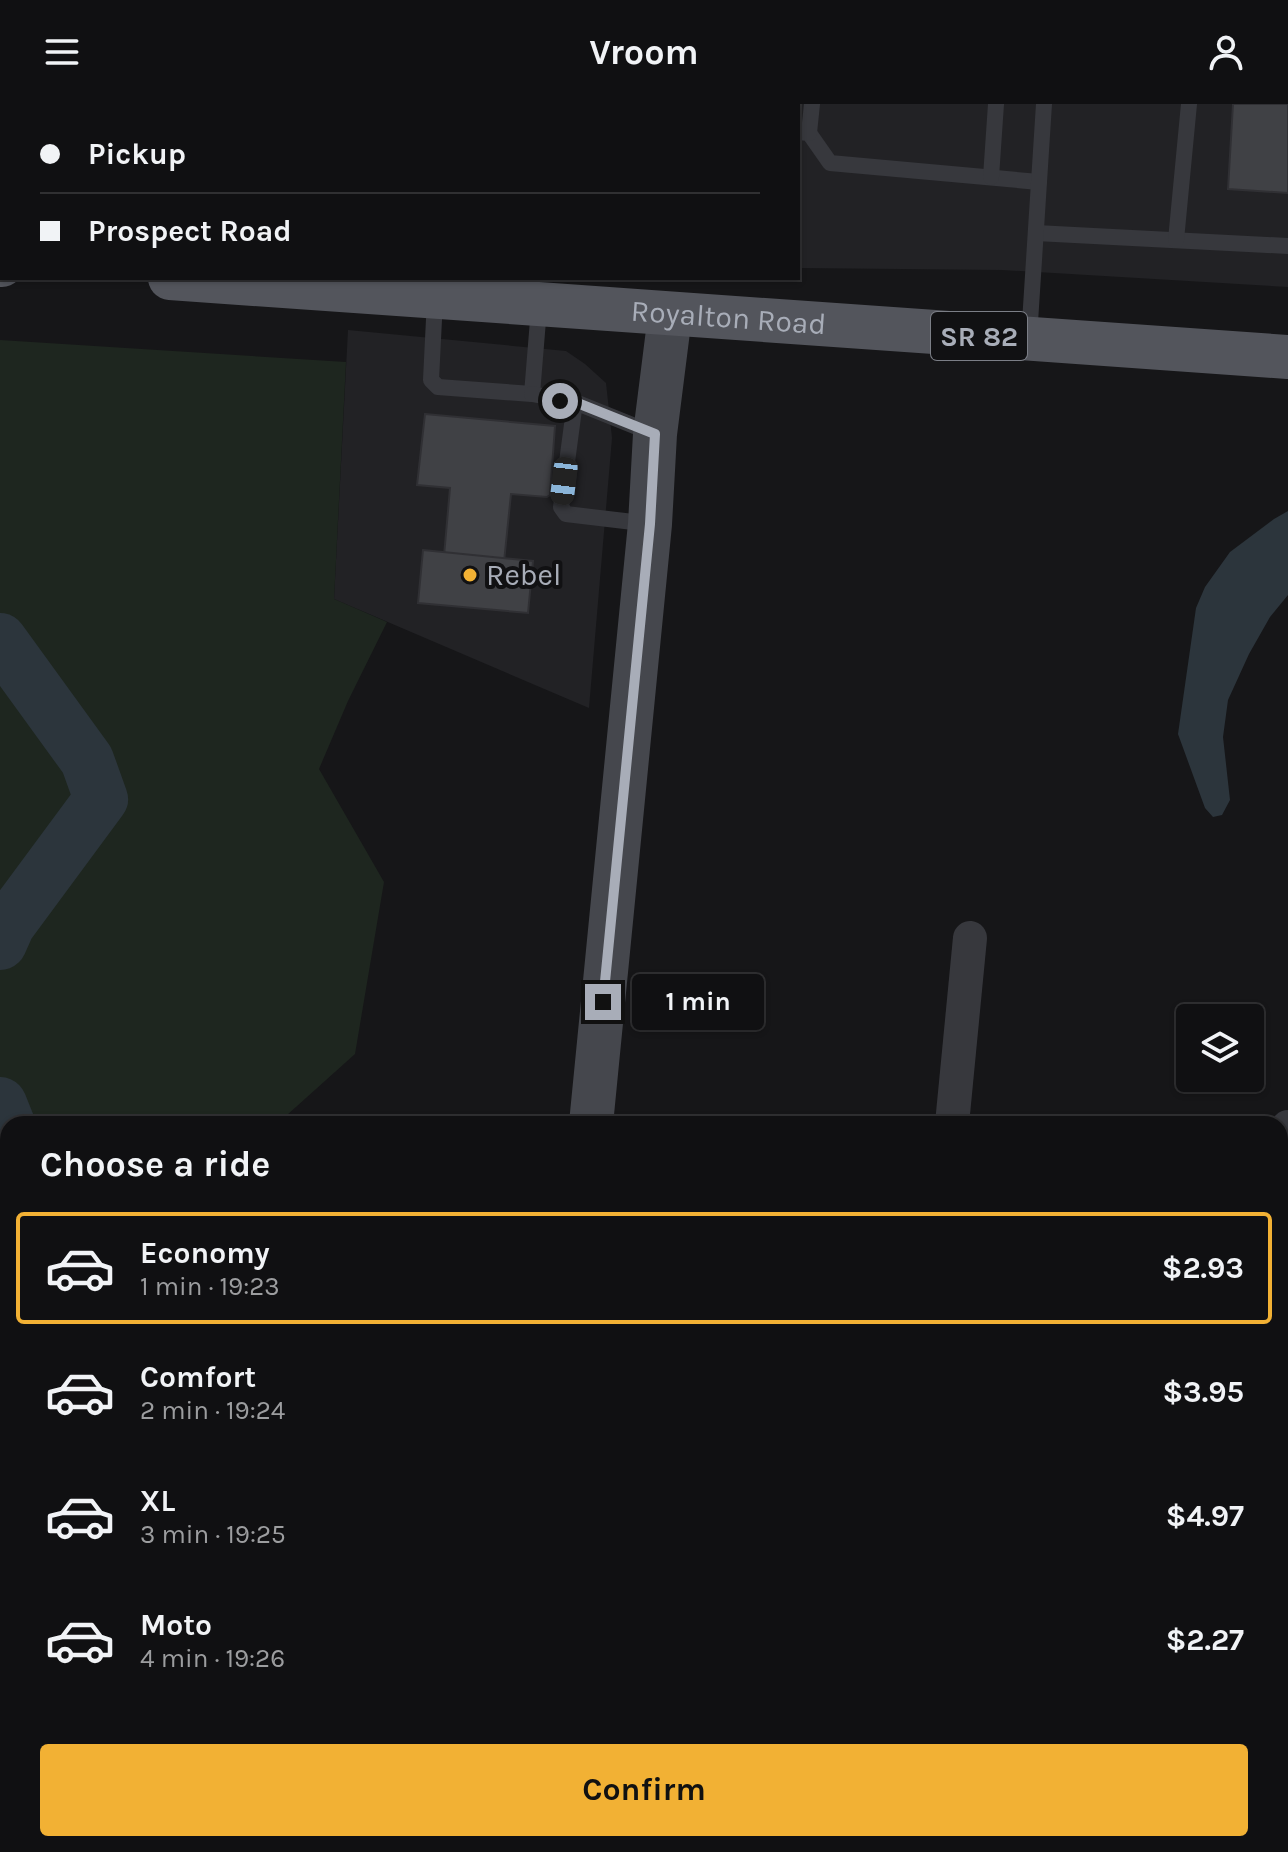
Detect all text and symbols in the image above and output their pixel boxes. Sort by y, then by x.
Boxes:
icon: menu [40,30,84,74]
icon: person [1204,30,1248,74]
text: Vroom [589,31,699,73]
text: Pickup [88,136,186,172]
text: Prospect Road [88,213,292,249]
street label: Royalton Road [630,293,827,342]
road number: SR 82 [931,312,1027,360]
route start [542,383,578,419]
car [549,456,579,506]
place label: Rebel [486,557,561,593]
marker: Rebel [461,566,479,584]
callout: 1 min [631,974,763,1030]
route end [585,984,621,1020]
text: 1 min [665,986,731,1017]
map controls [1176,1004,1264,1092]
button: layers [1176,1004,1264,1092]
text: Choose a ride [40,1143,270,1185]
icon: car [44,1232,116,1304]
text: Economy [140,1235,270,1271]
text: $2.93 [1162,1250,1244,1286]
text: 1 min · 19:23 [140,1271,280,1302]
icon: car [44,1356,116,1428]
text: Comfort [140,1359,256,1395]
text: $3.95 [1162,1374,1244,1410]
text: 2 min · 19:24 [140,1395,285,1426]
icon: car [44,1480,116,1552]
text: XL [140,1483,175,1519]
text: $4.97 [1166,1498,1244,1534]
text: 3 min · 19:25 [140,1519,286,1550]
icon: car [44,1604,116,1676]
text: Moto [140,1607,212,1643]
text: $2.27 [1166,1622,1244,1658]
text: 4 min · 19:26 [140,1643,285,1674]
button: Confirm [40,1744,1248,1836]

